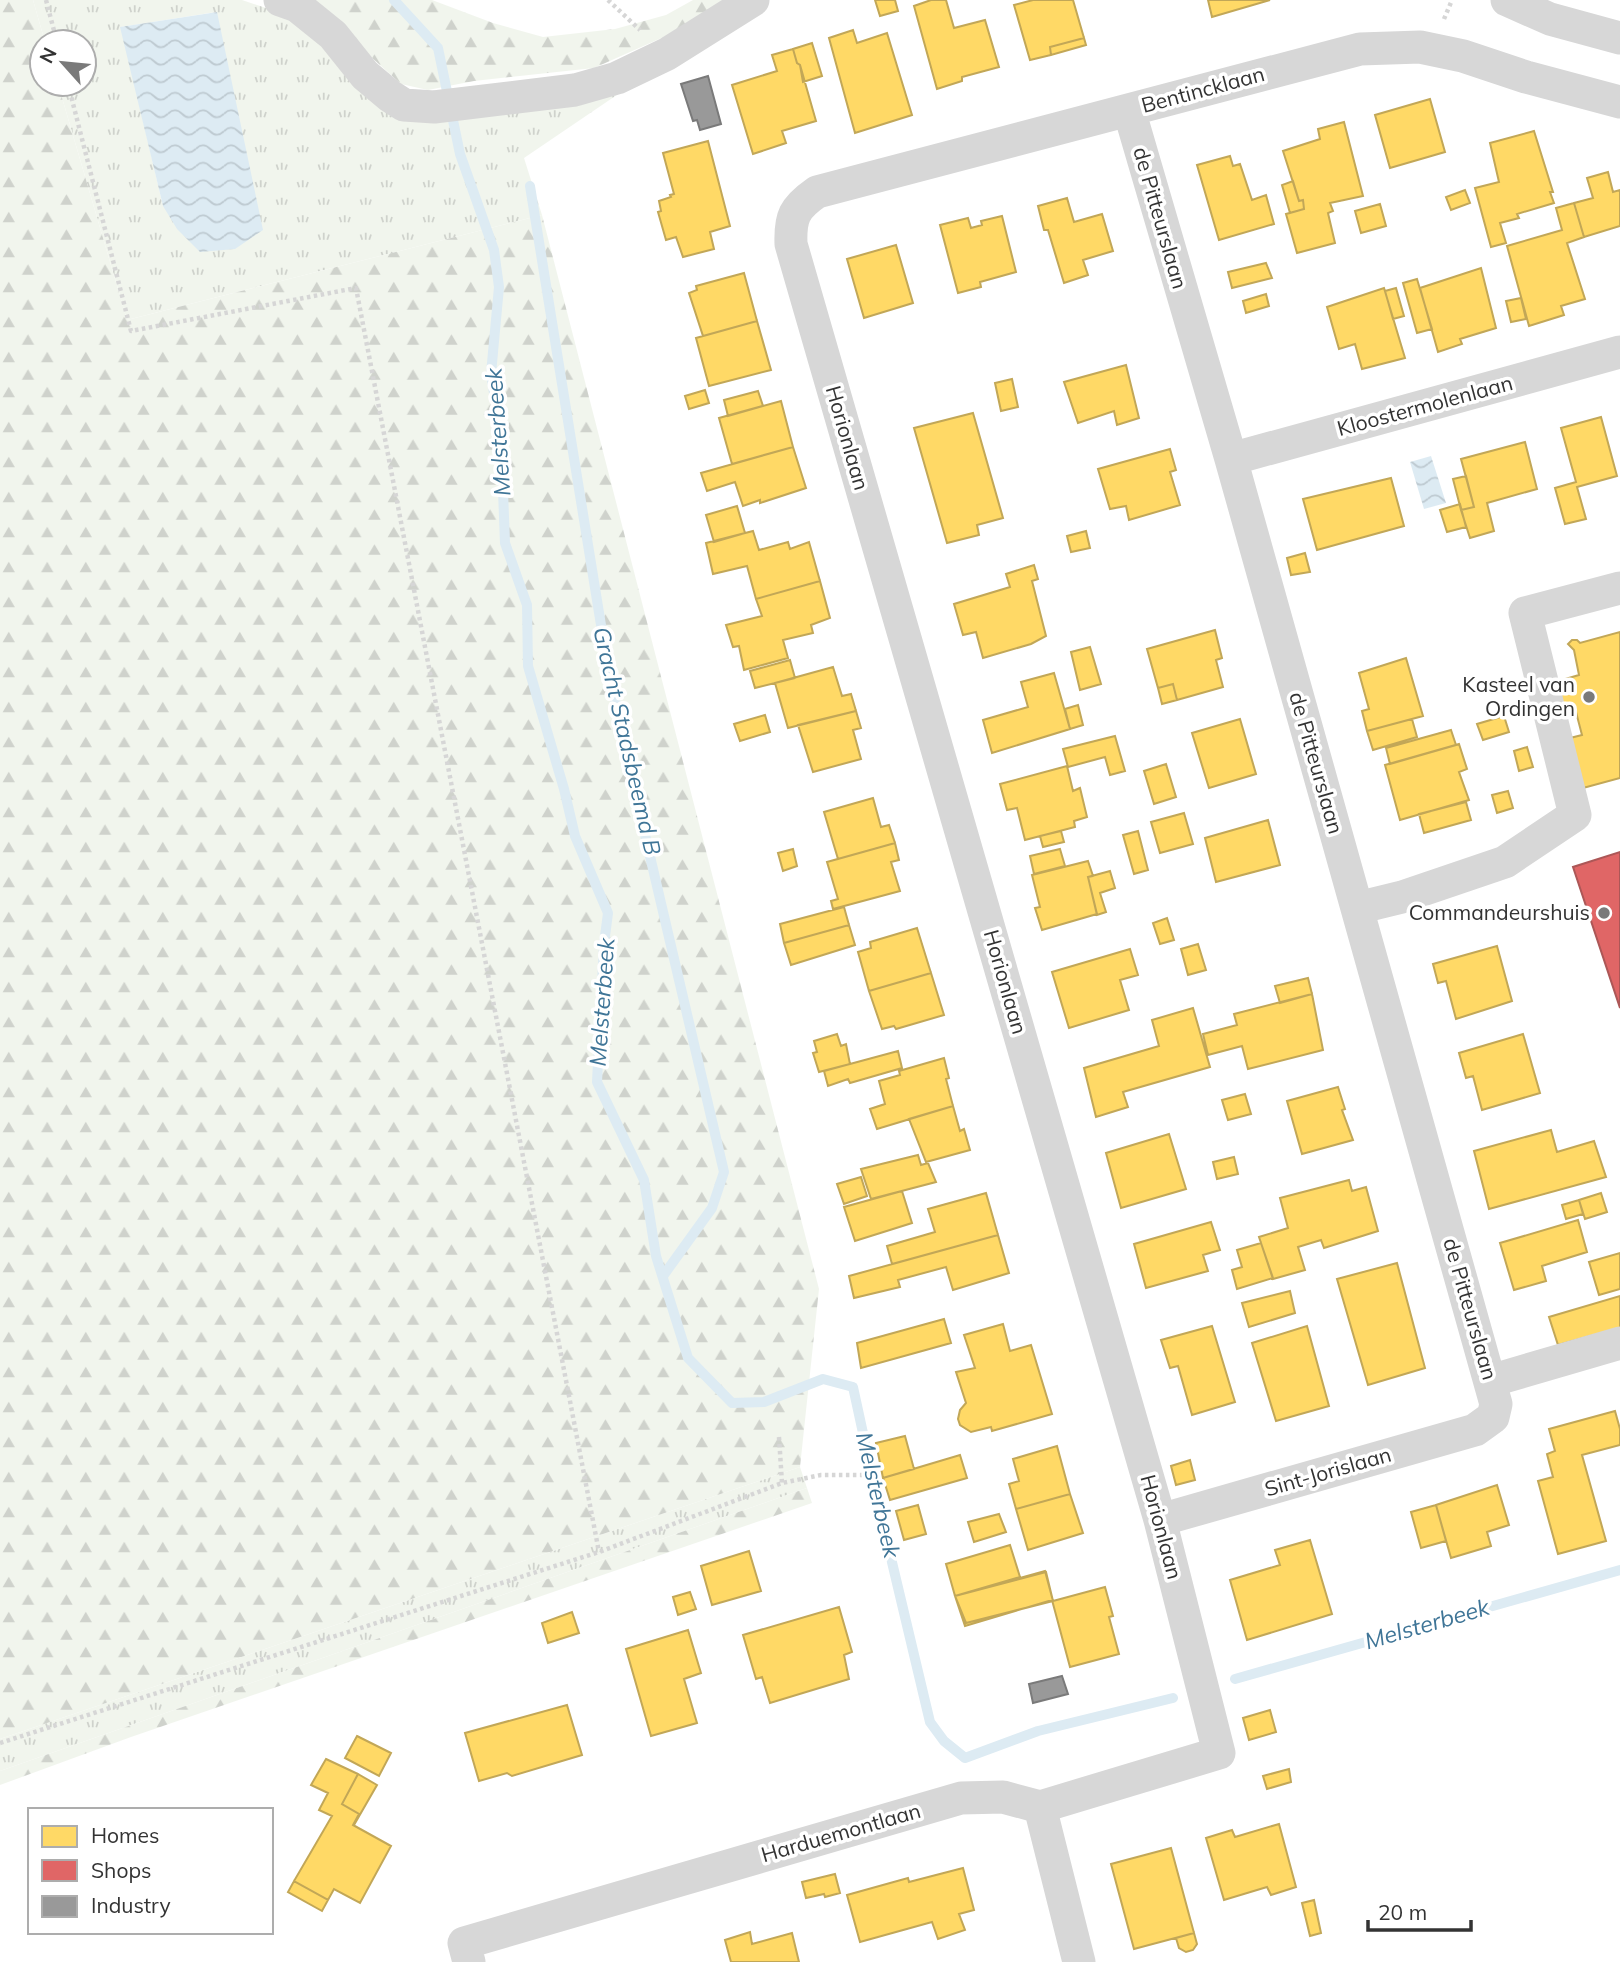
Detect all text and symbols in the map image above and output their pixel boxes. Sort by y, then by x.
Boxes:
north arrow [28,28,98,98]
text: N [34,43,62,67]
street label: Bentincklaan [1138,60,1267,118]
street label: de Pitteurslaan [1128,144,1194,292]
water label: Melsterbeek [478,366,516,497]
street label: Kloostermolenlaan [1334,369,1515,441]
street label: Horionlaan [821,382,875,493]
water label: Gracht Stadsbeemd B [587,624,668,858]
place label: Kasteel van Ordingen [1462,671,1575,721]
street label: de Pitteurslaan [1284,689,1350,837]
marker: Kasteel van Ordingen [1581,689,1597,705]
place label: Commandeurshuis [1409,899,1590,925]
marker: Commandeurshuis [1596,905,1612,921]
street label: Horionlaan [979,926,1033,1037]
water label: Melsterbeek [583,936,621,1067]
street label: de Pitteurslaan [1438,1235,1504,1383]
water label: Melsterbeek [850,1429,907,1562]
street label: Sint-Jorislaan [1261,1441,1394,1502]
street label: Horionlaan [1135,1471,1188,1582]
water label: Melsterbeek [1361,1592,1494,1655]
street label: Harduemontlaan [758,1797,924,1867]
legend [28,1808,273,1934]
text: Homes [91,1822,159,1848]
text: Shops [91,1857,151,1883]
scale bar [1368,1888,1471,1932]
text: Industry [91,1892,171,1918]
text: 20 m [1378,1899,1427,1925]

